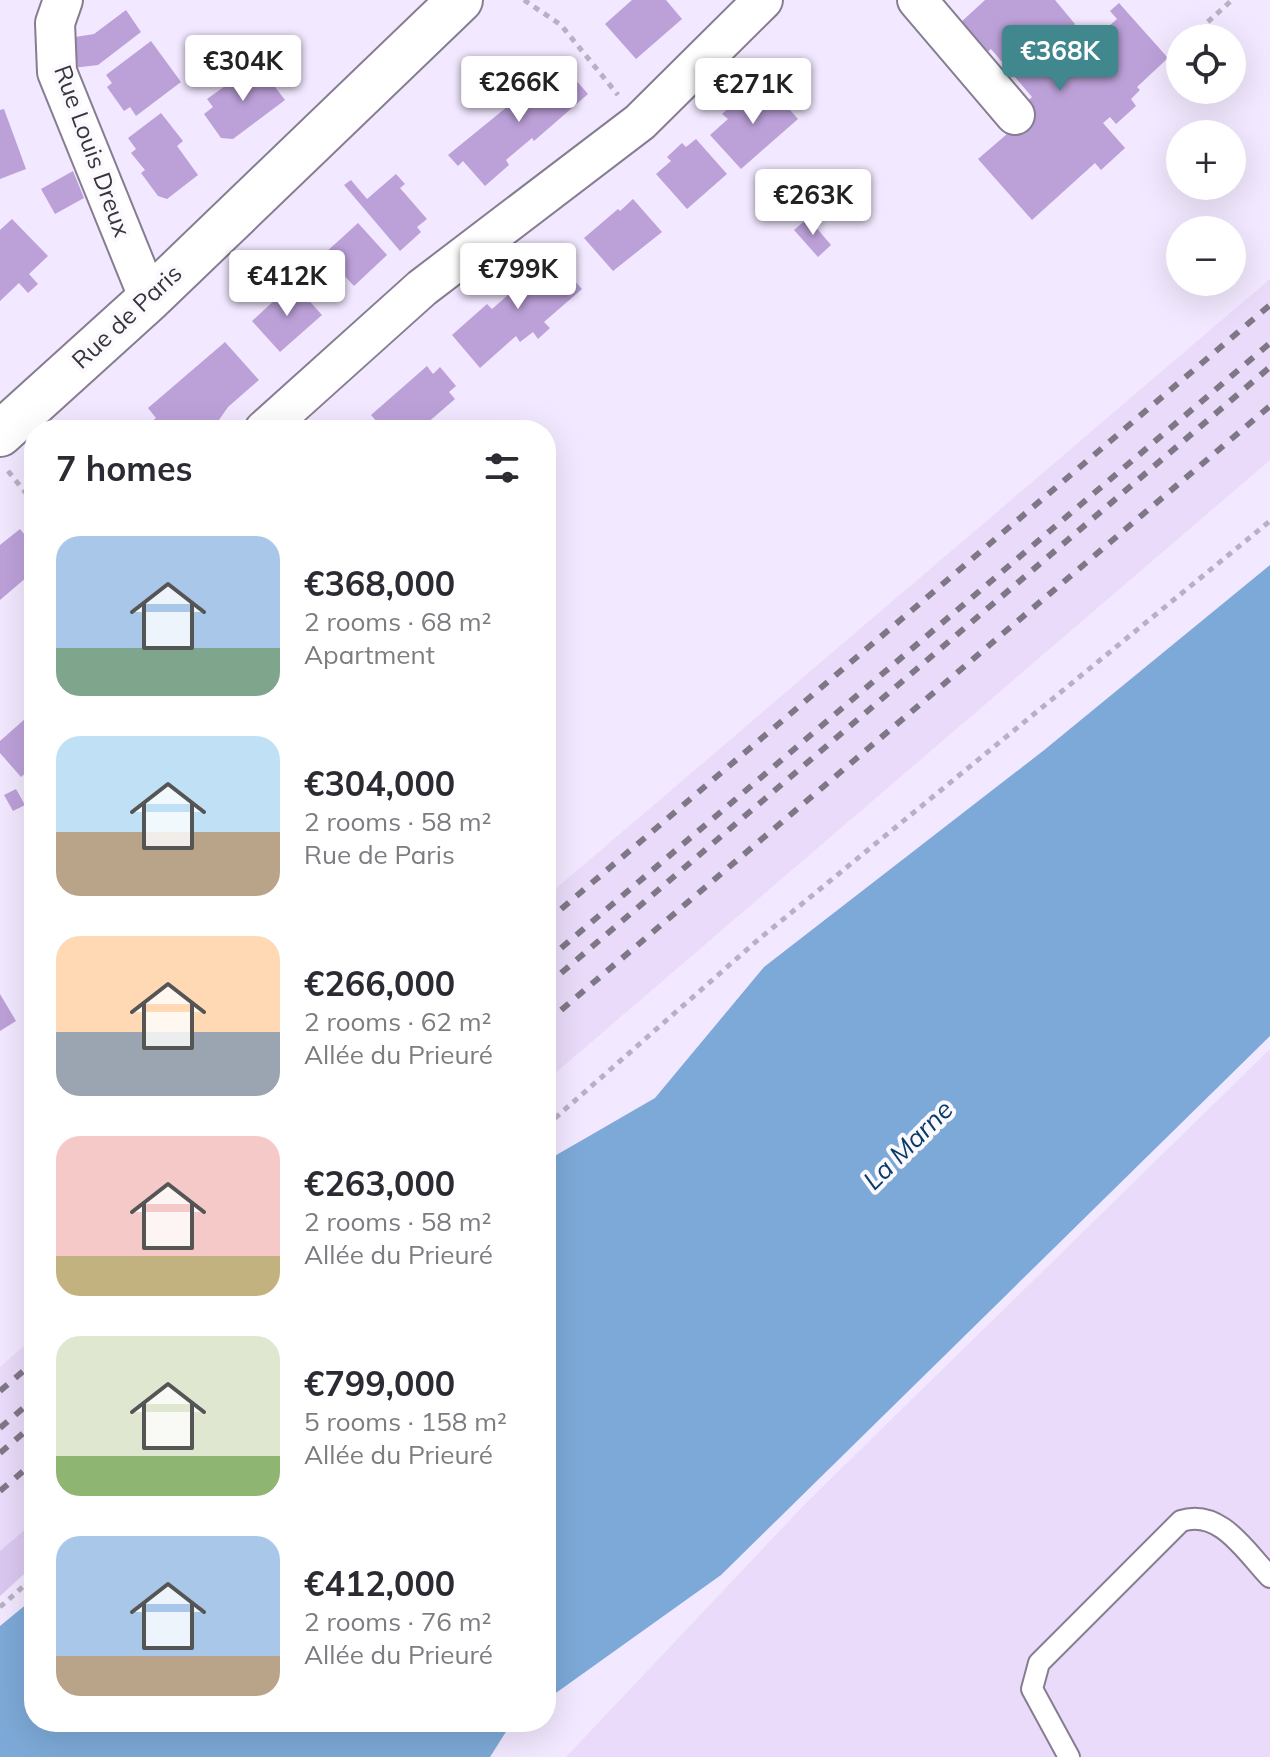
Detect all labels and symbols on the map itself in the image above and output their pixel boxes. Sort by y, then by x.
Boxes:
pin: €368K [1004,25,1116,93]
pin: €304K [187,35,299,103]
pin: €266K [463,56,575,124]
pin: €271K [697,58,809,126]
street label: Rue Louis Dreux [48,61,138,241]
pin: €263K [757,169,869,237]
pin: €799K [462,243,574,311]
pin: €412K [231,250,343,318]
street label: Rue de Paris [65,258,187,375]
water label: La Marne [856,1093,959,1196]

